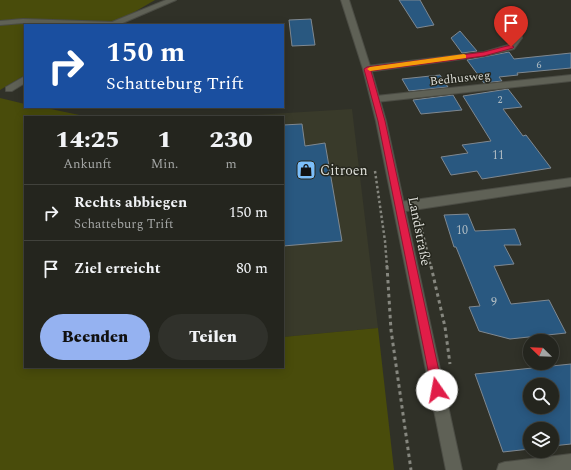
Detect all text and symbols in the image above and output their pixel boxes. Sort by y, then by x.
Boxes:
pin [494,6,528,47]
icon: arrive [500,12,522,34]
text: 150 m [106,31,185,74]
icon: right [40,40,92,92]
house number: 6 [537,57,542,73]
street label: Bedhusweg [429,66,491,91]
text: Schatteburg Trift [106,70,244,97]
house number: 2 [498,92,503,108]
text: 14:25 [55,122,120,158]
text: 1 [157,122,172,158]
text: 230 [209,122,253,158]
house number: 11 [492,146,504,165]
text: Ankunft [63,154,112,174]
text: Min. [151,154,178,174]
text: m [225,154,237,174]
shop icon: Citroen [295,159,317,181]
place label: Citroen [320,160,368,181]
text: Rechts abbiegen [74,191,187,214]
street label: Landstraße [402,195,437,268]
text: 150 m [229,201,268,224]
icon: right [40,202,62,224]
text: Schatteburg Trift [74,214,173,234]
house number: 10 [456,221,468,240]
text: Ziel erreicht [74,257,160,280]
text: 80 m [236,257,268,280]
icon: arrive [40,258,62,280]
house number: 9 [491,293,497,312]
button: Beenden [40,314,150,360]
button: Teilen [158,314,268,360]
north arrow [523,334,559,370]
map controls [523,334,559,458]
position arrow [416,369,458,411]
button: search [523,378,559,414]
button: layers [523,422,559,458]

